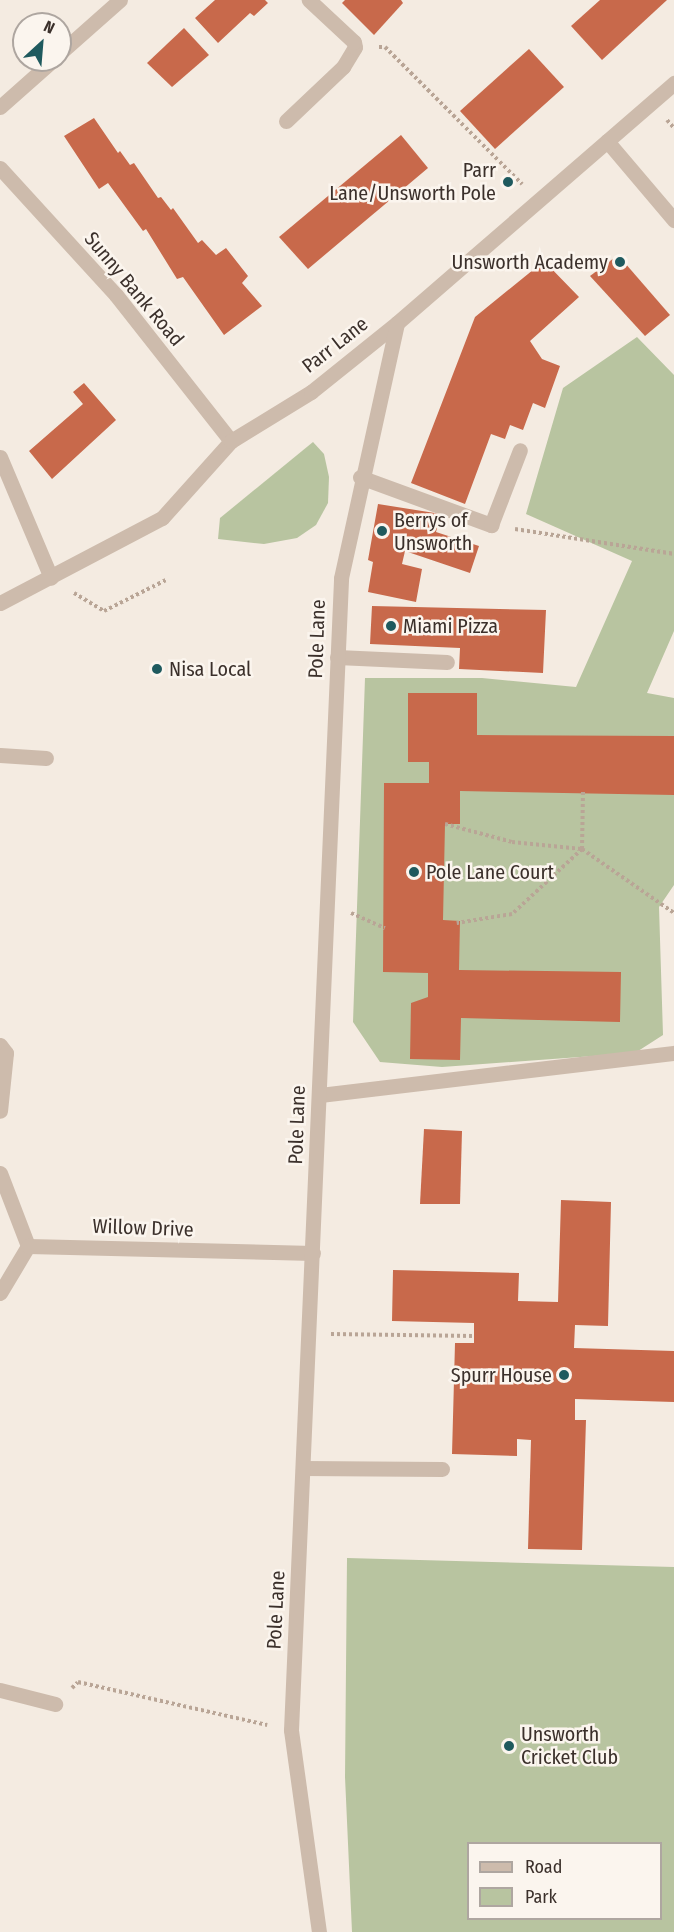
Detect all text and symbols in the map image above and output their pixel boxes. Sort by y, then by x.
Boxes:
north arrow [12,12,72,72]
text: N [41,17,58,38]
place label: Parr Lane/Unsworth Pole [329,158,496,205]
marker: Parr Lane/Unsworth Pole [501,175,515,189]
street label: Sunny Bank Road [79,227,189,351]
place label: Unsworth Academy [451,250,608,274]
marker: Unsworth Academy [613,255,627,269]
street label: Parr Lane [297,312,373,378]
place label: Berrys of Unsworth [394,508,472,555]
marker: Berrys of Unsworth [375,524,389,538]
street label: Pole Lane [304,599,330,679]
place label: Miami Pizza [403,614,498,638]
marker: Miami Pizza [384,619,398,633]
place label: Nisa Local [169,657,251,681]
marker: Nisa Local [150,662,164,676]
place label: Pole Lane Court [426,860,554,884]
marker: Pole Lane Court [407,865,421,879]
street label: Pole Lane [284,1085,310,1165]
street label: Willow Drive [92,1214,194,1242]
place label: Spurr House [451,1363,552,1387]
marker: Spurr House [557,1368,571,1382]
street label: Pole Lane [262,1570,290,1650]
place label: Unsworth Cricket Club [521,1722,618,1769]
marker: Unsworth Cricket Club [502,1739,516,1753]
legend [467,1842,662,1920]
text: Road [525,1856,562,1878]
text: Park [525,1886,557,1908]

